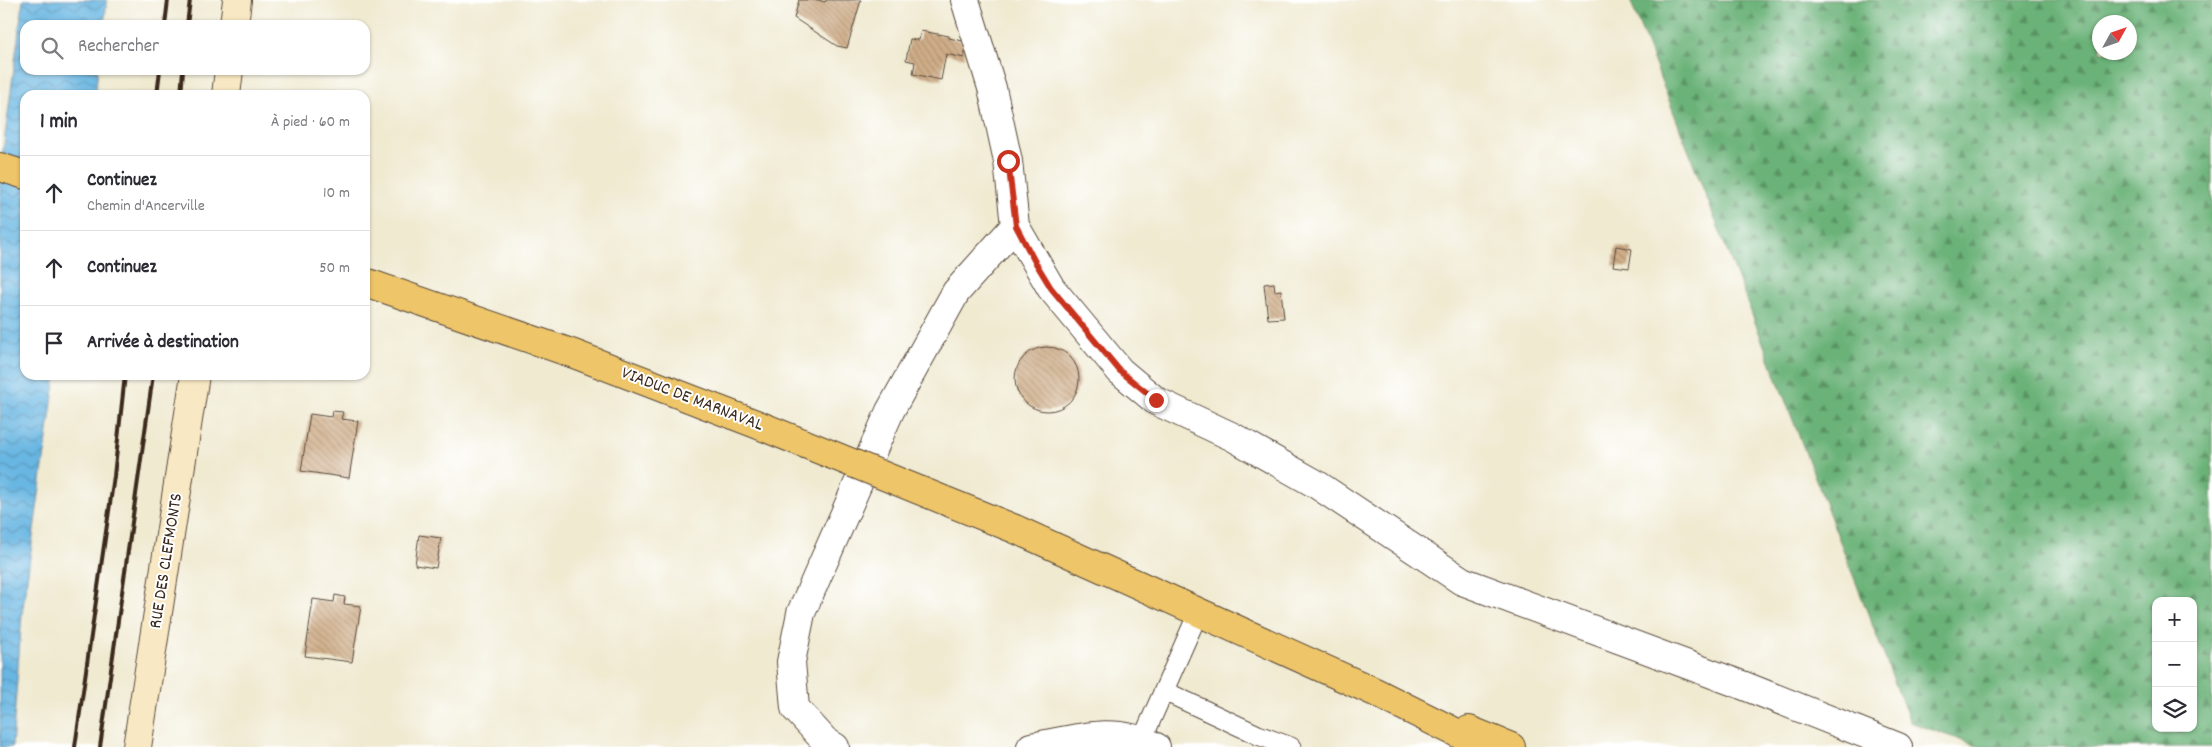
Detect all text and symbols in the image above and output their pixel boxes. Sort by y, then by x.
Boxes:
north arrow [2092,15,2137,60]
search box [20,20,370,75]
icon: search [38,34,66,62]
text: Rechercher [78,34,159,61]
text: 1 min [40,108,77,138]
text: À pied · 60 m [271,111,350,134]
route start [997,150,1020,173]
text: Continuez [87,168,157,195]
icon: ahead [40,179,68,207]
text: 10 m [323,182,350,205]
text: Chemin d'Ancerville [87,195,205,218]
icon: ahead [40,254,68,282]
text: Continuez [87,255,157,282]
text: 50 m [319,257,350,280]
icon: arrive [40,329,68,357]
text: Arrivée à destination [87,330,239,357]
street label: VIADUC DE MARNAVAL [617,361,767,439]
route end [1145,389,1168,412]
street label: RUE DES CLEFMONTS [144,492,190,630]
map controls [2152,597,2197,732]
button: + [2152,597,2197,642]
button: − [2152,642,2197,687]
button: layers [2152,687,2197,732]

